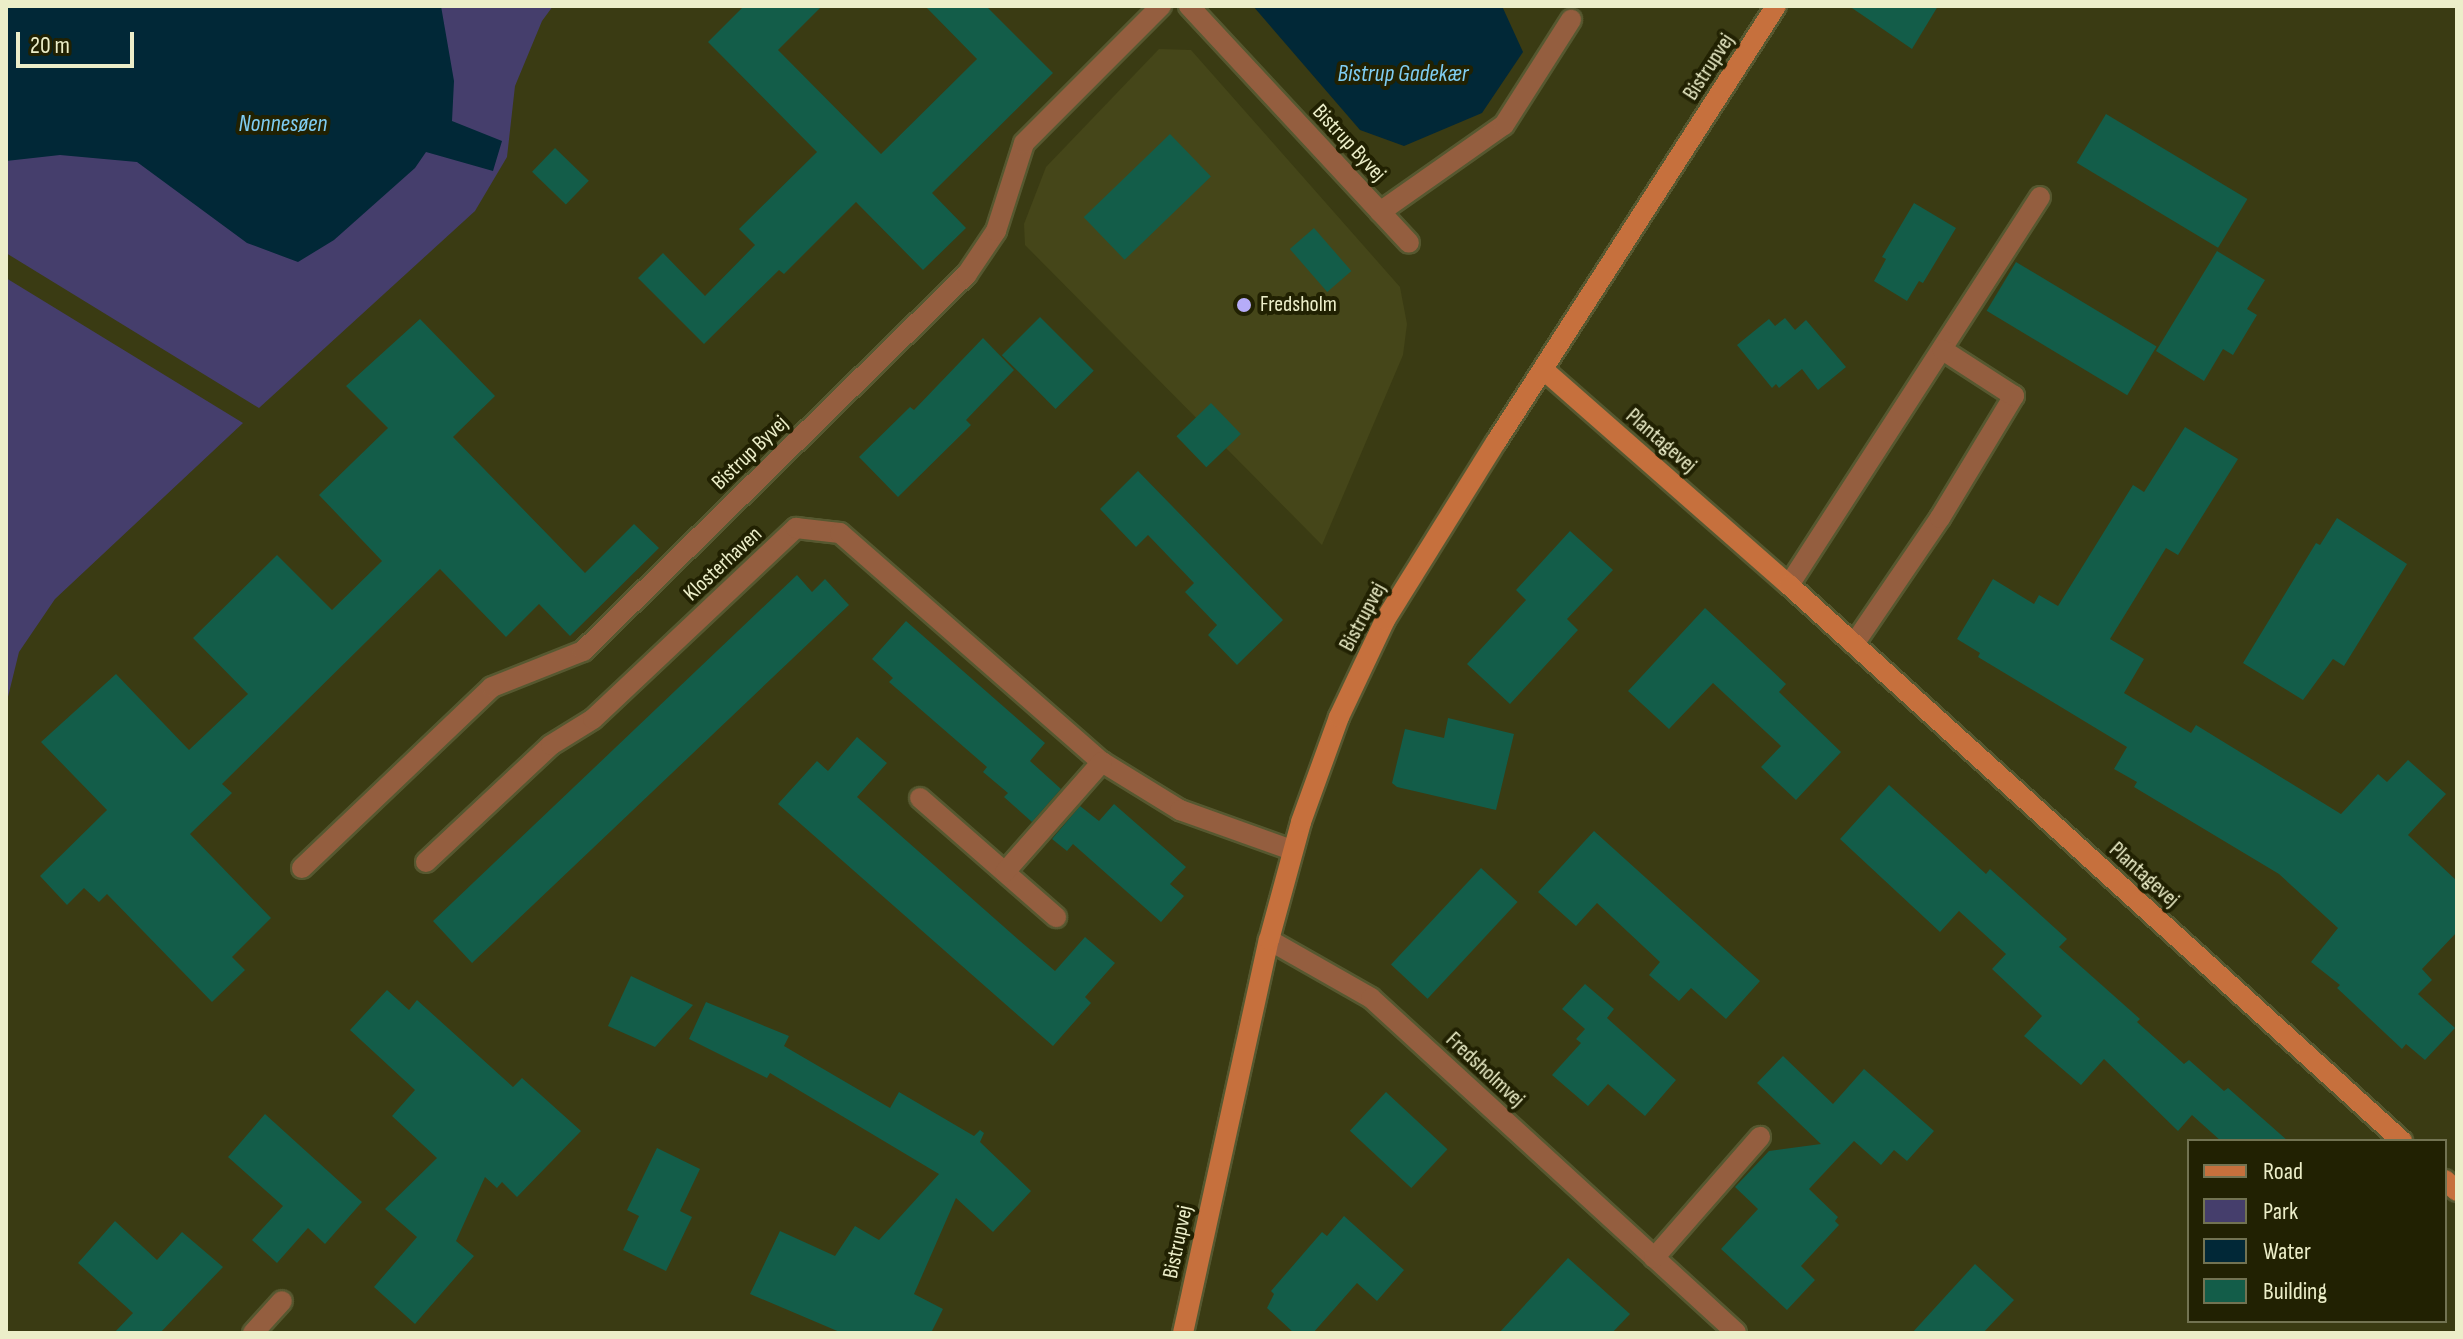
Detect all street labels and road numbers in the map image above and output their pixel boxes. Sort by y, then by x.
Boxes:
street label: Bistrupvej [1678,29,1740,105]
street label: Bistrup Byvej [1307,99,1391,187]
street label: Plantagevej [1620,403,1702,479]
street label: Bistrup Byvej [706,410,794,496]
street label: Klosterhaven [678,521,768,607]
street label: Bistrupvej [1334,578,1392,656]
street label: Plantagevej [2104,837,2184,913]
street label: Fredsholmvej [1440,1027,1530,1113]
street label: Bistrupvej [1157,1203,1199,1281]

